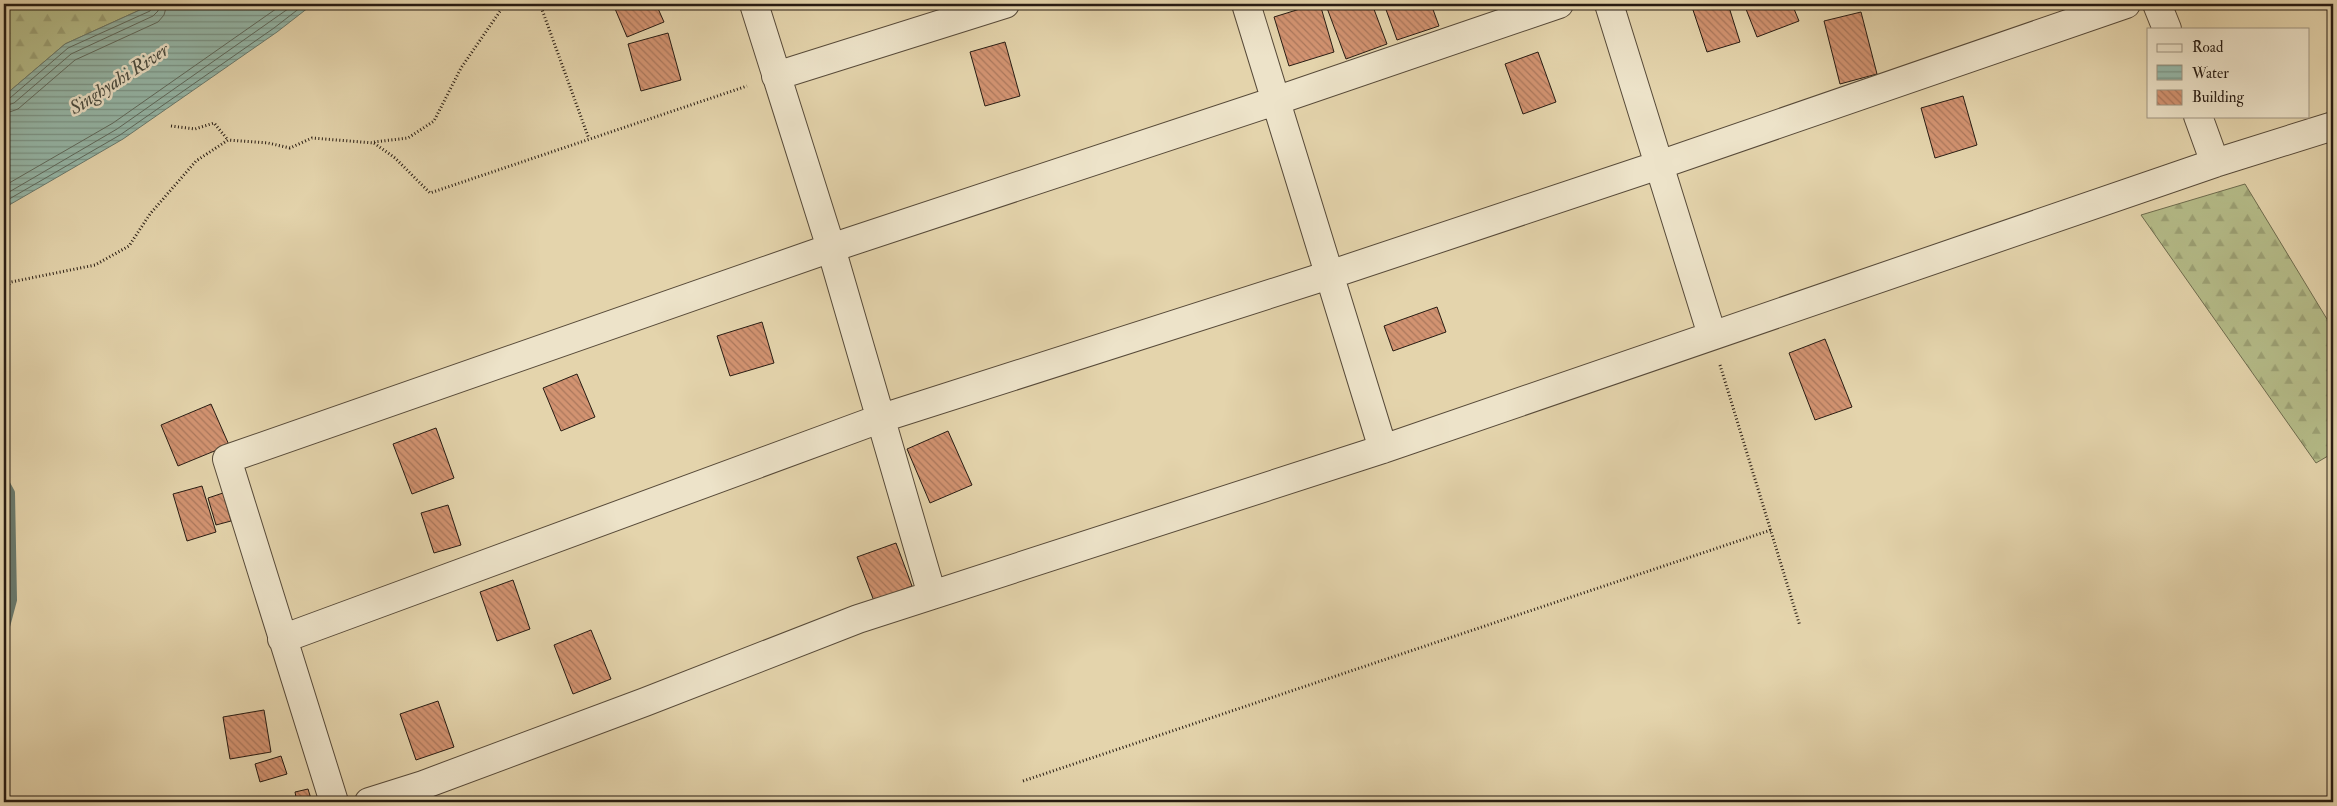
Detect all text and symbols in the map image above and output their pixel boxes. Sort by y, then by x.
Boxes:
legend [2147,28,2310,118]
water label: Singhyahi River [64,37,174,121]
text: Road [2192,38,2224,57]
text: Water [2191,64,2229,83]
text: Building [2192,88,2244,107]

